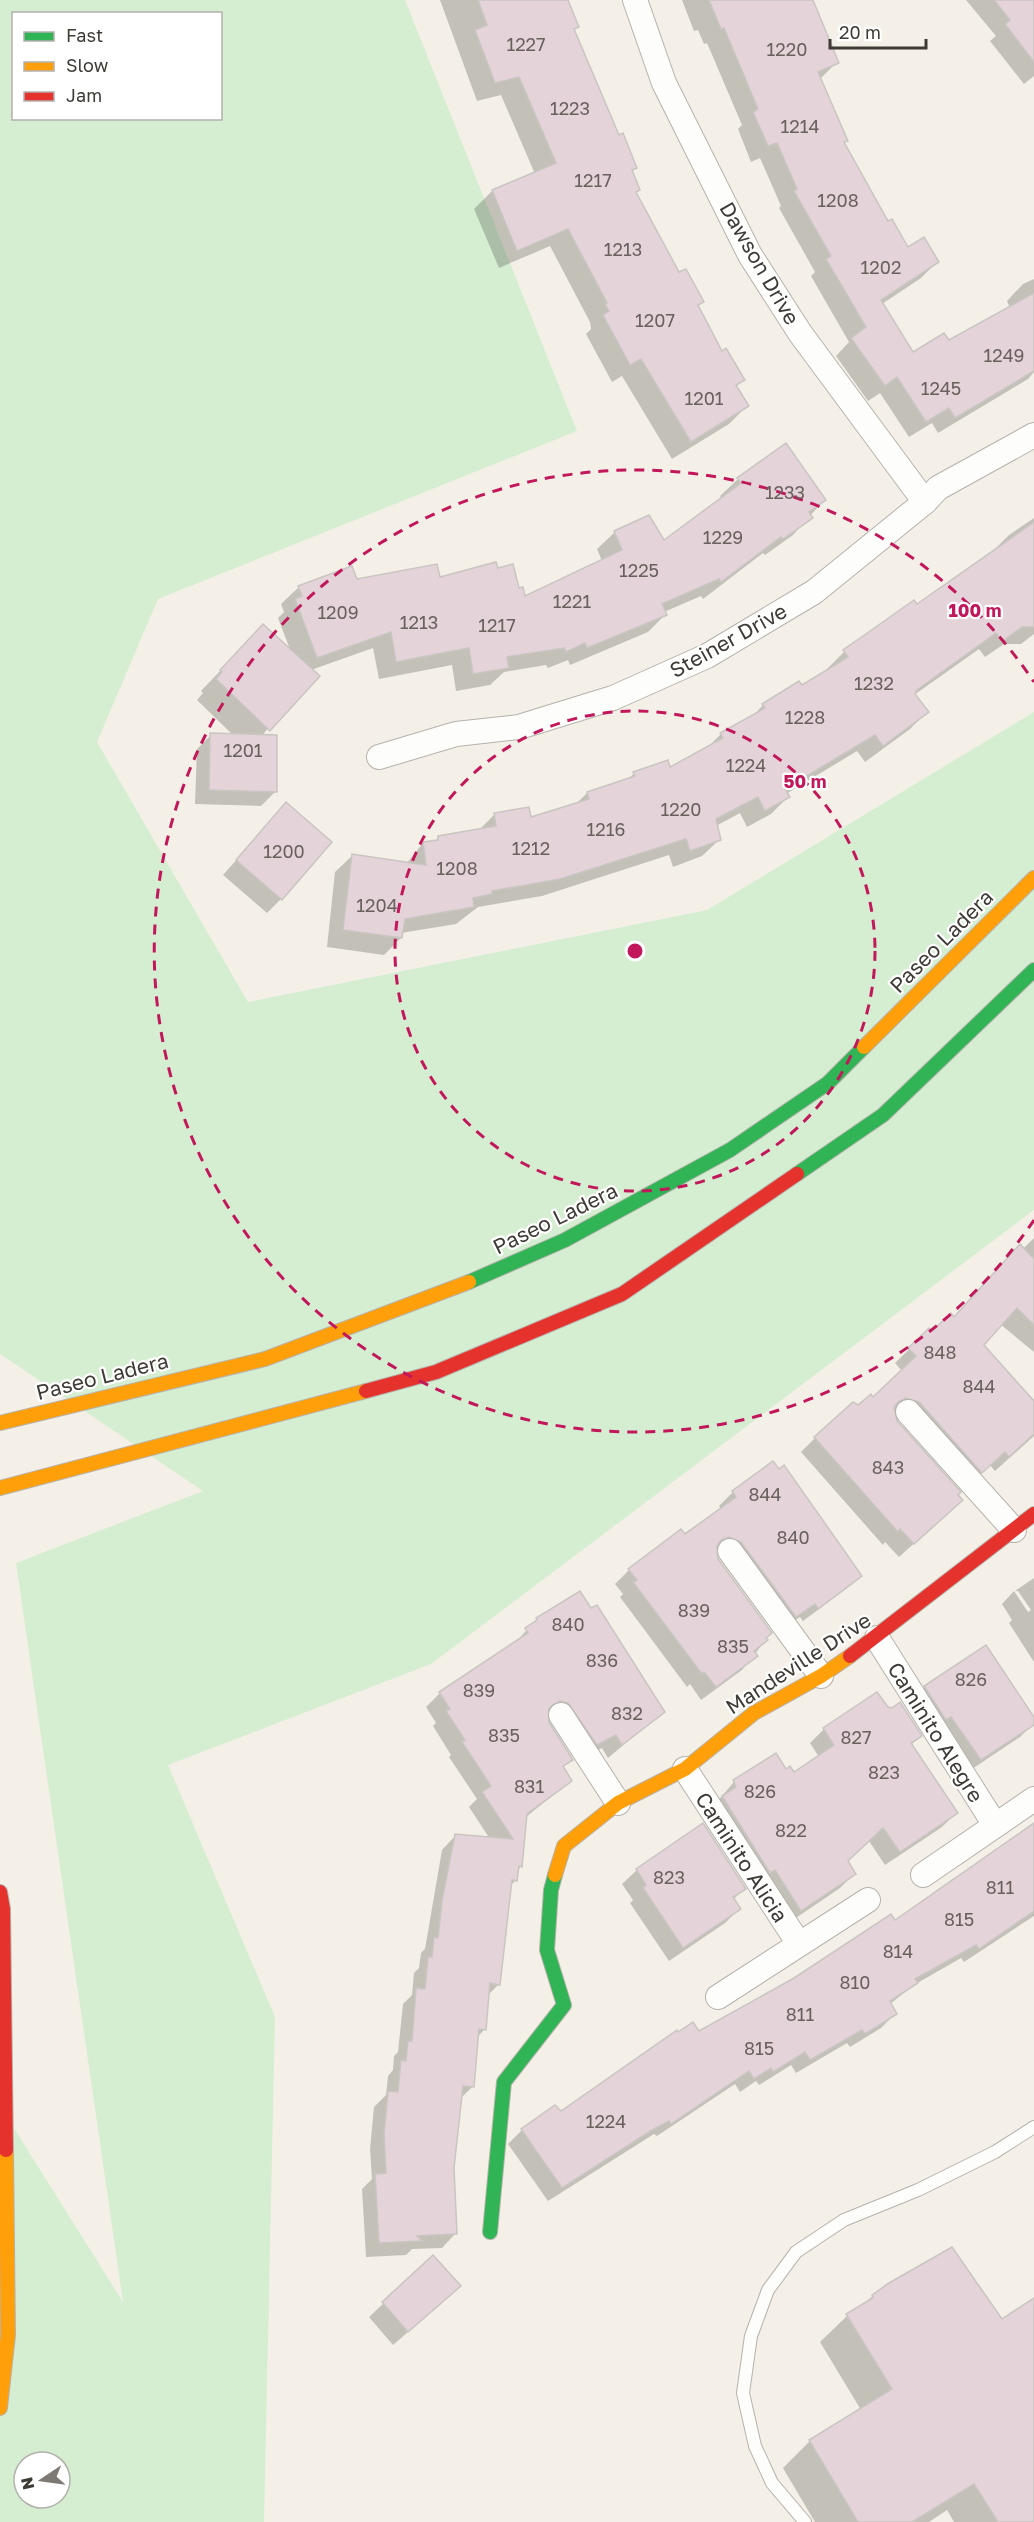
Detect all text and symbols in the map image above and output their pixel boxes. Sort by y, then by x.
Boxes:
legend [12,12,222,120]
scale bar [830,12,926,50]
text: 20 m [839,21,881,43]
text: Fast [66,24,103,46]
house number: 1227 [506,33,546,55]
house number: 1220 [767,38,807,60]
text: Slow [66,54,109,76]
text: Jam [66,84,102,106]
house number: 1223 [550,97,590,119]
house number: 1214 [781,115,819,137]
house number: 1217 [574,169,612,191]
house number: 1208 [817,189,859,211]
street label: Dawson Drive [714,197,806,329]
house number: 1213 [604,238,642,260]
house number: 1202 [861,256,901,278]
house number: 1207 [635,309,675,331]
house number: 1249 [983,344,1025,366]
house number: 1245 [921,377,961,399]
house number: 1201 [684,387,724,409]
house number: 1233 [765,481,805,503]
house number: 1229 [703,526,743,548]
house number: 1225 [619,559,659,581]
house number: 1221 [553,590,591,612]
street label: Steiner Drive [665,597,791,683]
text: 100 m [949,599,1001,621]
house number: 1209 [317,601,359,623]
house number: 1213 [400,611,438,633]
house number: 1217 [478,614,516,636]
house number: 1232 [854,672,894,694]
house number: 1228 [785,706,825,728]
house number: 1201 [223,739,263,761]
house number: 1224 [726,754,766,776]
text: 50 m [784,770,826,792]
house number: 1220 [661,798,701,820]
house number: 1216 [587,818,625,840]
house number: 1212 [512,837,550,859]
house number: 1200 [263,840,305,862]
house number: 1208 [436,857,478,879]
street label: Paseo Ladera [884,884,998,998]
house number: 1204 [356,894,398,916]
centre of rings [625,941,645,961]
street label: Paseo Ladera [488,1177,622,1259]
house number: 848 [924,1341,956,1363]
street label: Paseo Ladera [33,1347,171,1405]
house number: 844 [963,1375,995,1397]
house number: 843 [872,1456,904,1478]
house number: 844 [749,1483,781,1505]
house number: 840 [776,1526,810,1548]
house number: 839 [678,1599,710,1621]
street label: Mandeville Drive [721,1606,875,1720]
house number: 840 [551,1613,585,1635]
house number: 835 [717,1635,749,1657]
house number: 836 [586,1649,618,1671]
street label: Caminito Alegre [882,1657,990,1807]
house number: 826 [955,1668,987,1690]
house number: 839 [463,1679,495,1701]
house number: 832 [611,1702,643,1724]
house number: 835 [488,1724,520,1746]
house number: 827 [841,1726,871,1748]
house number: 823 [868,1761,900,1783]
house number: 831 [514,1775,544,1797]
house number: 826 [744,1780,776,1802]
street label: Caminito Alicia [690,1787,794,1927]
house number: 822 [775,1819,807,1841]
house number: 823 [653,1866,685,1888]
house number: 811 [986,1876,1014,1898]
house number: 815 [944,1908,974,1930]
house number: 814 [883,1940,913,1962]
house number: 810 [840,1971,870,1993]
house number: 811 [786,2003,814,2025]
house number: 815 [744,2037,774,2059]
house number: 1224 [586,2110,626,2132]
north arrow [12,2450,72,2510]
text: N [16,2475,38,2492]

